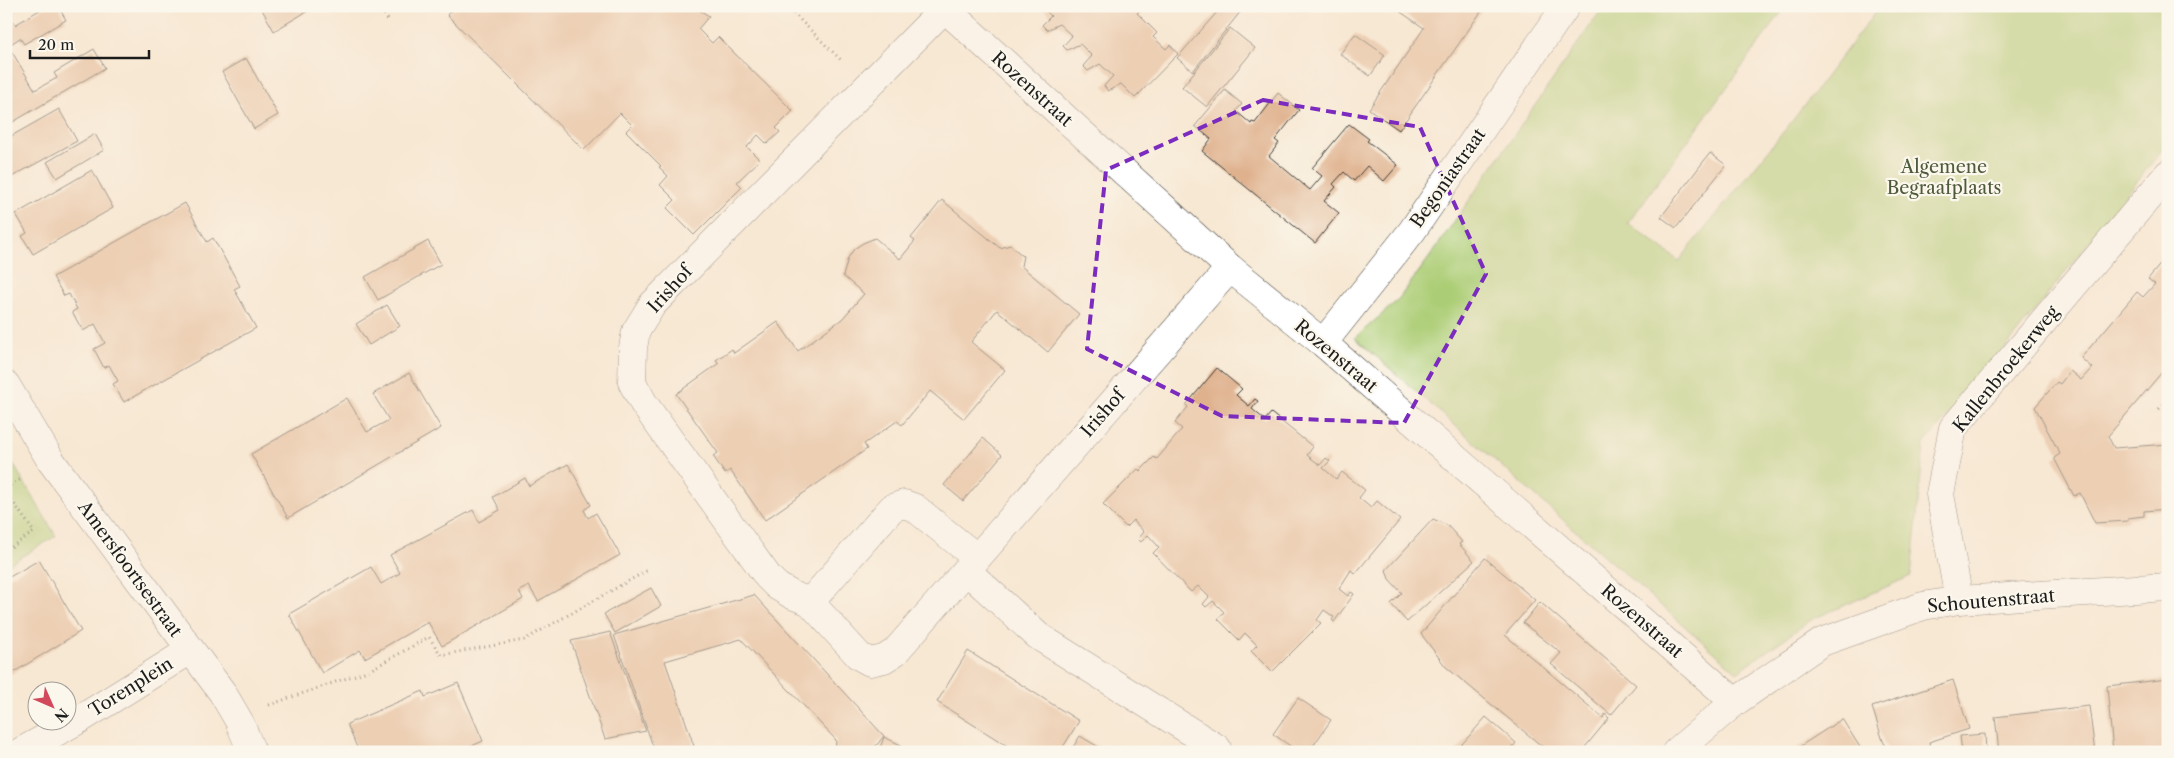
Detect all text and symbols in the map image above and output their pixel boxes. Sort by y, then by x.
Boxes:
scale bar [30,28,149,60]
text: 20 m [38,35,74,54]
street label: Rozenstraat [987,47,1078,132]
street label: Begoniastraat [1406,124,1491,232]
park label: Algemene Begraafplaats [1887,156,2001,199]
street label: Irishof [643,259,699,317]
street label: Kallenbroekerweg [1948,301,2064,437]
street label: Rozenstraat [1290,315,1382,397]
street label: Irishof [1076,383,1131,441]
street label: Amersfoortsestraat [73,496,187,642]
street label: Rozenstraat [1596,579,1688,663]
street label: Schoutenstraat [1926,584,2056,618]
street label: Torenplein [85,653,177,721]
north arrow [28,680,78,730]
text: N [51,705,72,726]

